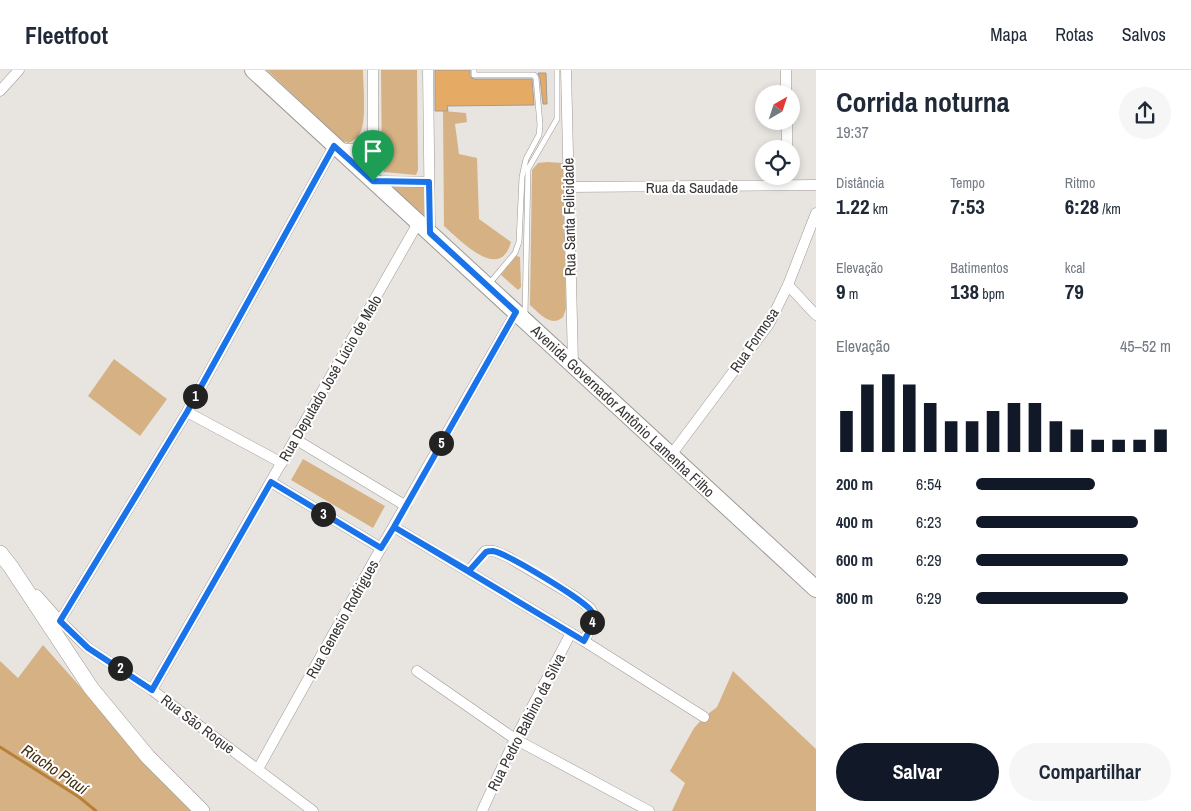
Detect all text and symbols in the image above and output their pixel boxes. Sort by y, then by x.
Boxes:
text: Fleetfoot [25,19,108,51]
text: Mapa [990,22,1027,47]
text: Rotas [1055,22,1094,47]
text: Salvos [1122,22,1166,47]
text: Corrida noturna [836,83,1010,121]
north arrow [755,85,800,130]
map controls [755,85,800,185]
button: share [1119,87,1171,139]
text: 19:37 [836,121,869,143]
pin [352,130,394,181]
icon: arrive [359,137,387,165]
button: locate [755,140,800,185]
street label: Rua Santa Felicidade [557,157,581,276]
text: Distância [836,174,885,192]
text: Tempo [950,174,985,192]
text: Ritmo [1065,174,1095,192]
street label: Rua da Saudade [646,177,738,198]
text: 1.22 [836,192,870,221]
text: 7:53 [950,192,985,221]
text: 6:28 [1065,192,1099,221]
text: km [870,200,888,218]
text: /km [1099,200,1121,218]
text: Elevação [836,259,883,277]
text: Batimentos [950,259,1008,277]
text: kcal [1065,259,1085,277]
text: 9 [836,277,846,306]
text: 138 [950,277,979,306]
text: 79 [1065,277,1084,306]
text: m [846,285,858,303]
text: bpm [979,285,1005,303]
street label: Rua Deputado José Lúcio de Melo [274,291,387,465]
street label: Rua Formosa [725,303,783,377]
street label: Avenida Governador Antônio Lamenha Filho [526,319,719,502]
text: Elevação [836,335,890,357]
text: 45–52 m [1120,335,1171,357]
pin: 1 [182,384,208,408]
text: 1 [192,387,199,405]
pin: 5 [428,430,454,456]
text: 5 [438,434,445,452]
text: 200 m [836,473,873,495]
text: 6:54 [916,473,942,495]
pin: 3 [310,502,336,526]
text: 3 [320,505,327,523]
text: 400 m [836,511,873,533]
text: 6:23 [916,511,942,533]
text: 600 m [836,549,873,571]
text: 6:29 [916,549,942,571]
street label: Rua Genesio Rodrigues [301,556,383,682]
text: 800 m [836,587,873,609]
text: 6:29 [916,587,942,609]
pin: 4 [580,610,604,634]
text: 4 [589,613,596,631]
street label: Rua Pedro Balbino da Silva [482,649,570,794]
pin: 2 [108,656,132,680]
text: 2 [117,659,124,677]
street label: Rua São Roque [157,689,239,759]
water label: Riacho Piauí [17,739,94,800]
button: Salvar [836,743,999,801]
button: Compartilhar [1009,743,1171,801]

